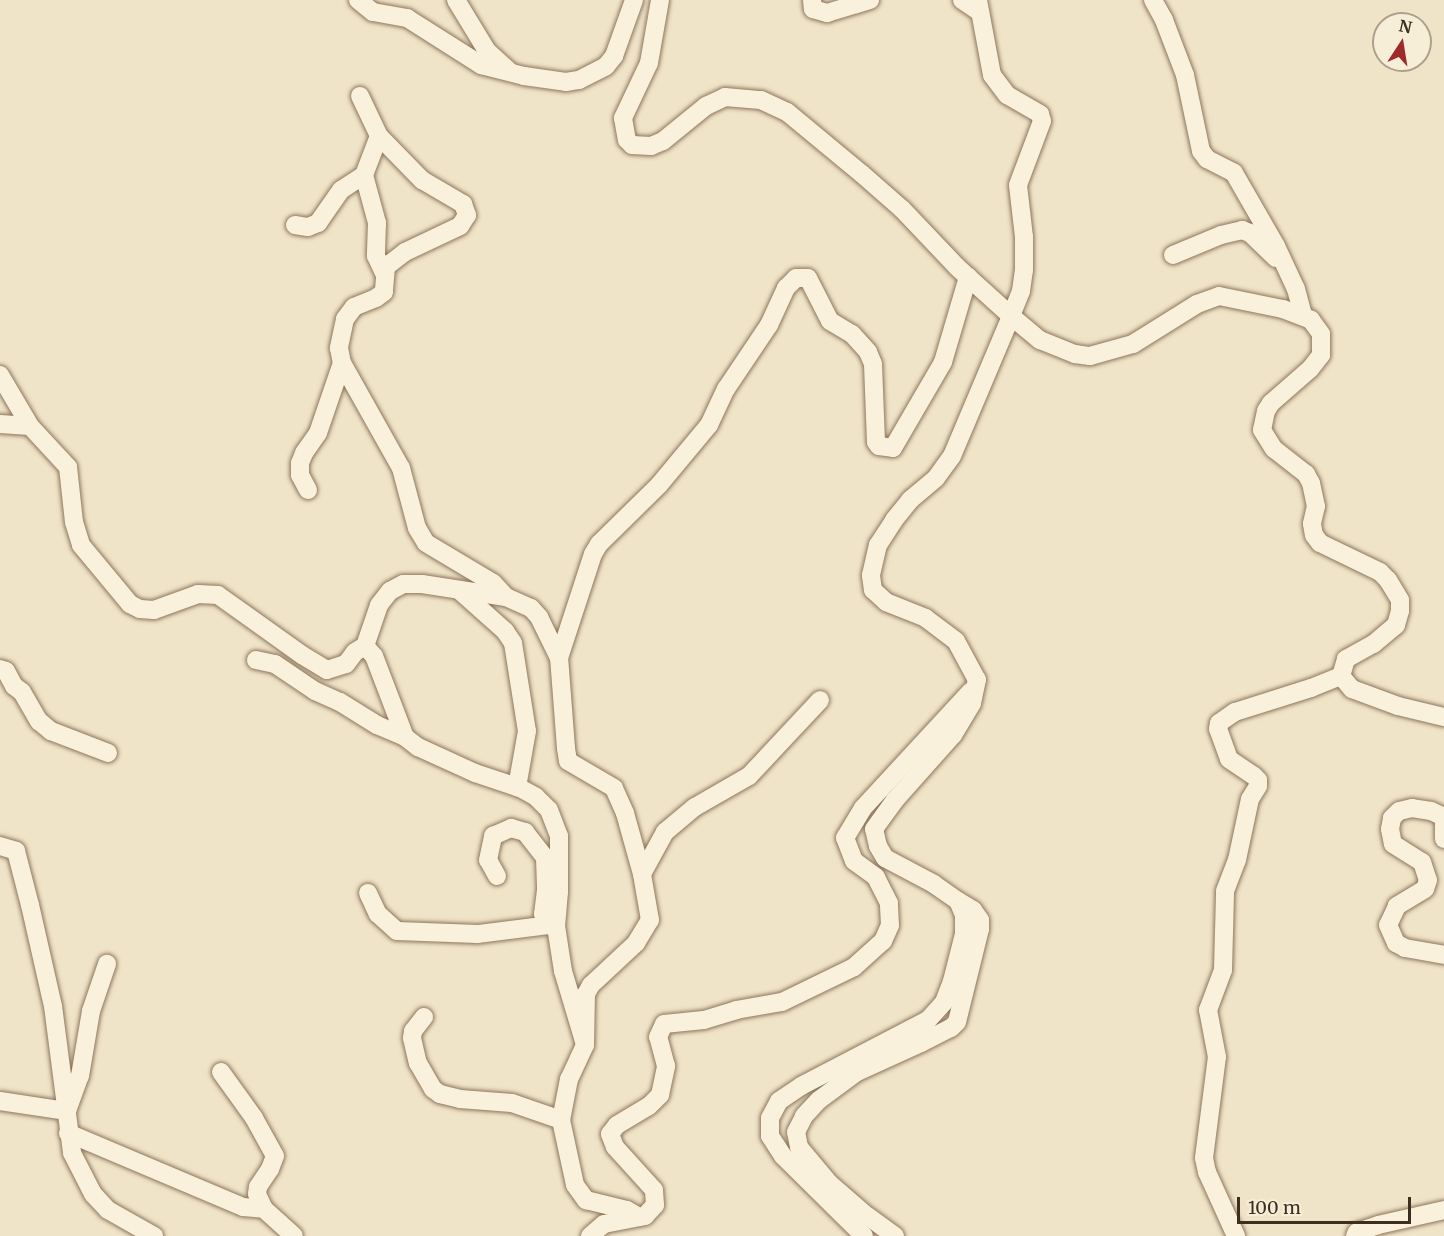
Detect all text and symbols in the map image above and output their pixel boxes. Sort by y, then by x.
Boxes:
north arrow [1372,12,1432,72]
text: N [1397,15,1414,37]
scale bar [1240,1185,1414,1223]
text: 100 m [1248,1196,1301,1219]

